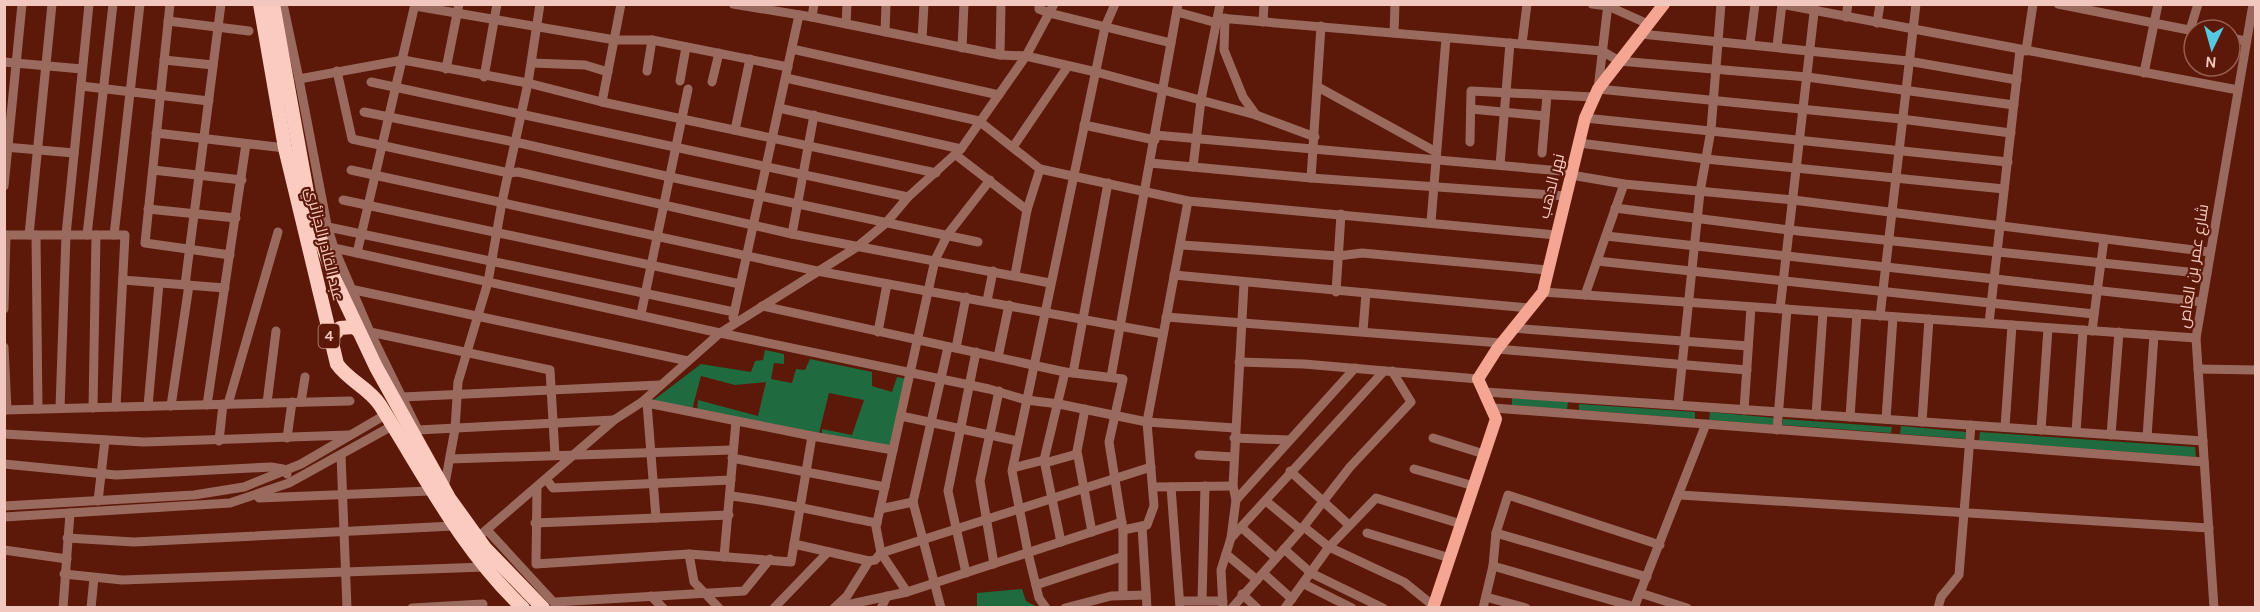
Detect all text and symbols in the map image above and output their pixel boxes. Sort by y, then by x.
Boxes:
north arrow [2182,18,2242,78]
text: N [2204,52,2217,72]
street label: نهر الدهب [1534,151,1569,221]
street label: عبد القادر الجزائري [298,185,348,304]
street label: شارع عمر بن العاص [2174,202,2214,330]
road number: 4 [318,324,340,348]

